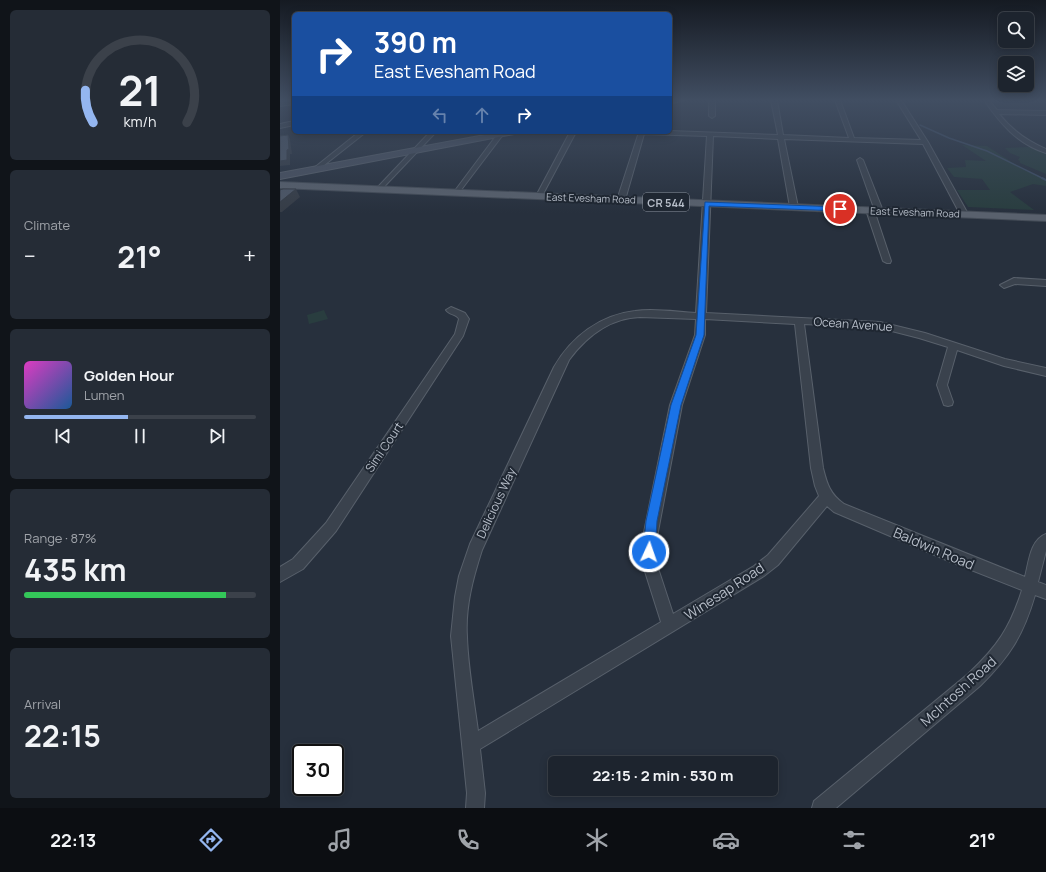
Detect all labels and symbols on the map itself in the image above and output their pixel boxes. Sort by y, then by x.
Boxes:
street label: East Evesham Road [546,189,636,207]
pin [823,192,857,226]
road number: CR 544 [643,193,689,211]
street label: East Evesham Road [870,203,960,221]
street label: Ocean Avenue [813,313,893,335]
street label: Simi Court [361,418,407,476]
street label: Delicious Way [472,464,520,541]
street label: Baldwin Road [891,522,977,574]
position arrow [628,531,670,573]
street label: Winesap Road [680,558,768,624]
street label: McIntosh Road [916,652,1000,730]
speed limit sign: 30 [292,744,344,796]

